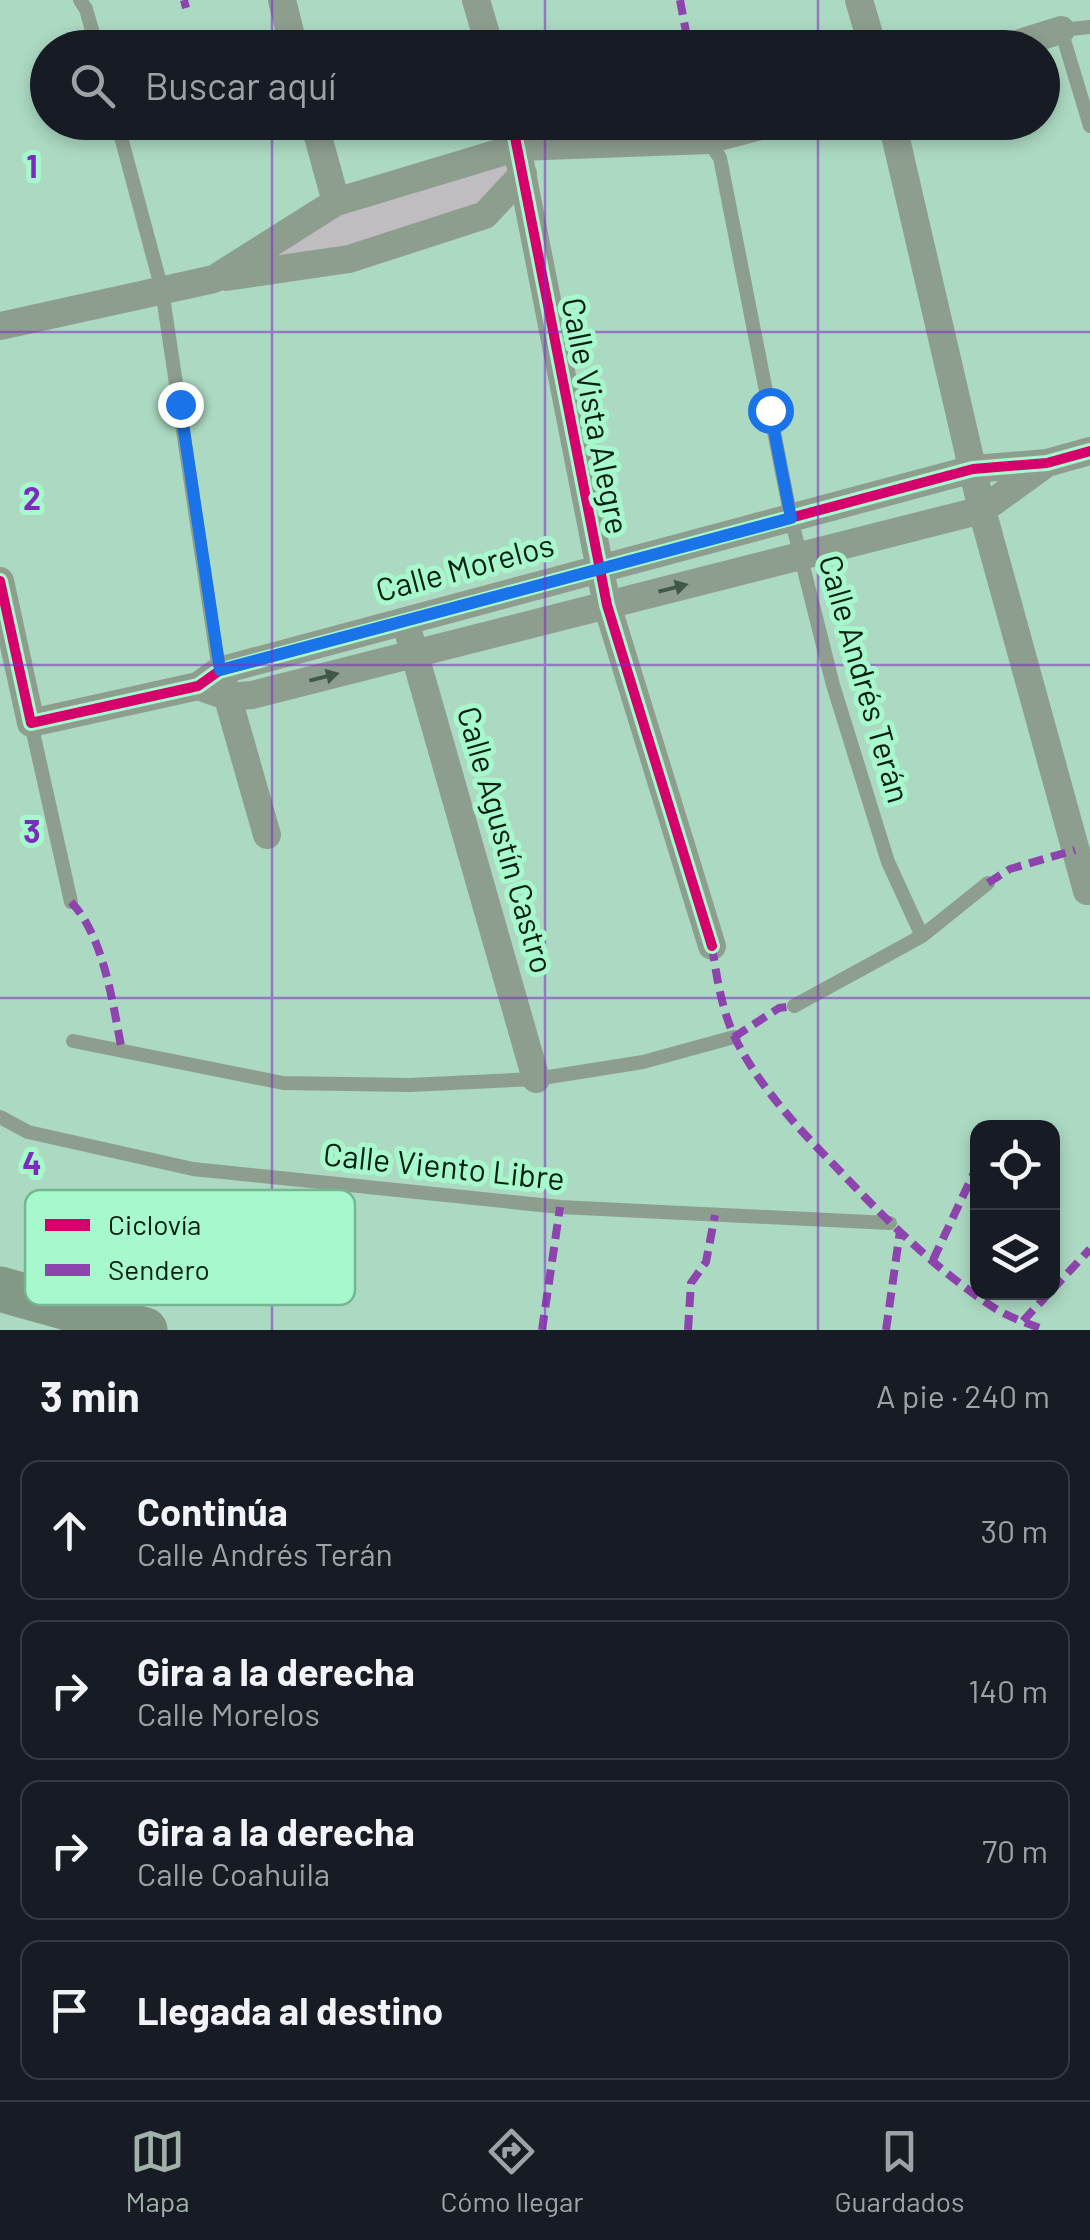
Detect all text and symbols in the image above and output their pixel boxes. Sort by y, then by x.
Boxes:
search box [30,30,1060,140]
icon: search [65,58,120,113]
text: Buscar aquí [145,62,336,108]
text: 1 [26,146,38,184]
street label: Calle Vista Alegre [555,294,639,537]
route end [158,382,204,428]
route start [748,388,794,434]
text: 2 [23,478,41,516]
street label: Calle Morelos [371,524,558,608]
street label: Calle Andrés Terán [812,550,919,807]
one-way arrow [658,580,689,596]
one-way arrow [309,669,340,684]
street label: Calle Agustín Castro [451,702,563,977]
text: 3 [23,811,41,849]
map controls [970,1120,1060,1300]
button: locate [970,1120,1060,1210]
street label: Calle Viento Libre [322,1133,567,1197]
text: 4 [22,1143,42,1181]
legend [25,1190,355,1305]
text: Ciclovía [108,1207,201,1241]
button: layers [970,1210,1060,1300]
text: Sendero [108,1252,210,1286]
text: 3 min [40,1370,140,1420]
text: A pie · 240 m [876,1376,1050,1414]
text: Continúa [137,1488,288,1534]
icon: ahead [42,1503,97,1558]
text: 30 m [981,1511,1048,1549]
text: Calle Andrés Terán [137,1534,393,1572]
text: Gira a la derecha [137,1648,415,1694]
icon: right [42,1663,97,1718]
text: 140 m [968,1671,1048,1709]
text: Calle Morelos [137,1694,320,1732]
text: Gira a la derecha [137,1808,415,1854]
icon: right [42,1823,97,1878]
text: 70 m [982,1831,1048,1869]
text: Calle Coahuila [137,1854,330,1892]
icon: arrive [42,1983,97,2038]
text: Llegada al destino [137,1987,443,2033]
tab: Mapa [125,2124,190,2218]
tab: Cómo llegar [440,2124,584,2218]
tab: Guardados [834,2124,965,2218]

